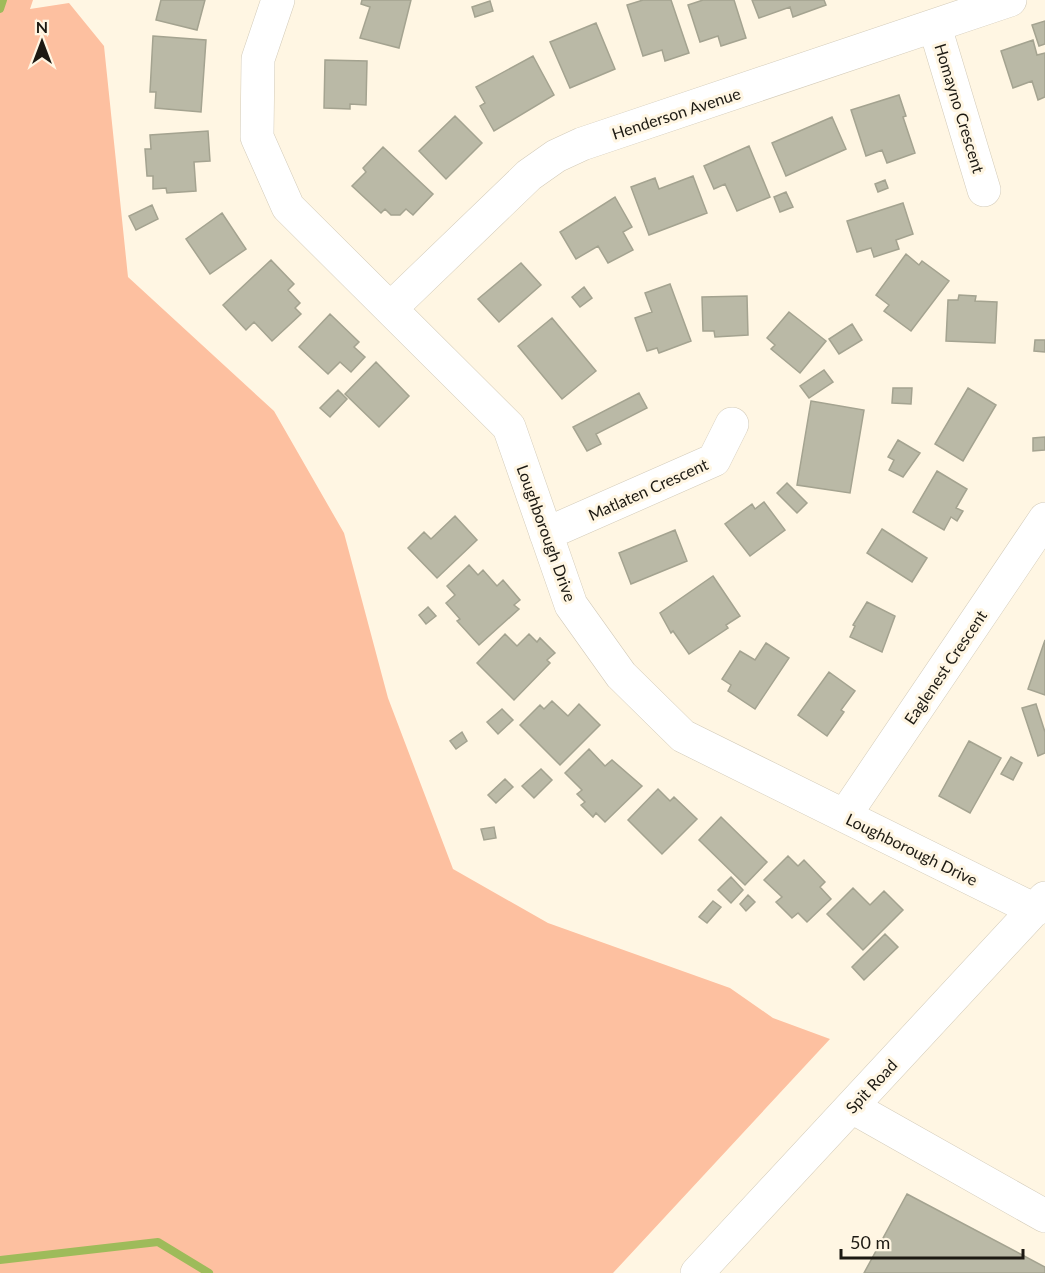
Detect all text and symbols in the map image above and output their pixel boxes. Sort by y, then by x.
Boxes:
north arrow [12,12,72,72]
text: N [36,17,48,36]
street label: Homayno Crescent [931,41,989,175]
street label: Henderson Avenue [609,83,743,143]
street label: Matlaten Crescent [585,454,711,524]
street label: Loughborough Drive [513,462,581,604]
street label: Eaglenest Crescent [900,606,990,728]
street label: Loughborough Drive [843,809,981,889]
street label: Spit Road [841,1055,901,1117]
scale bar [841,1222,1022,1260]
text: 50 m [850,1231,890,1253]

